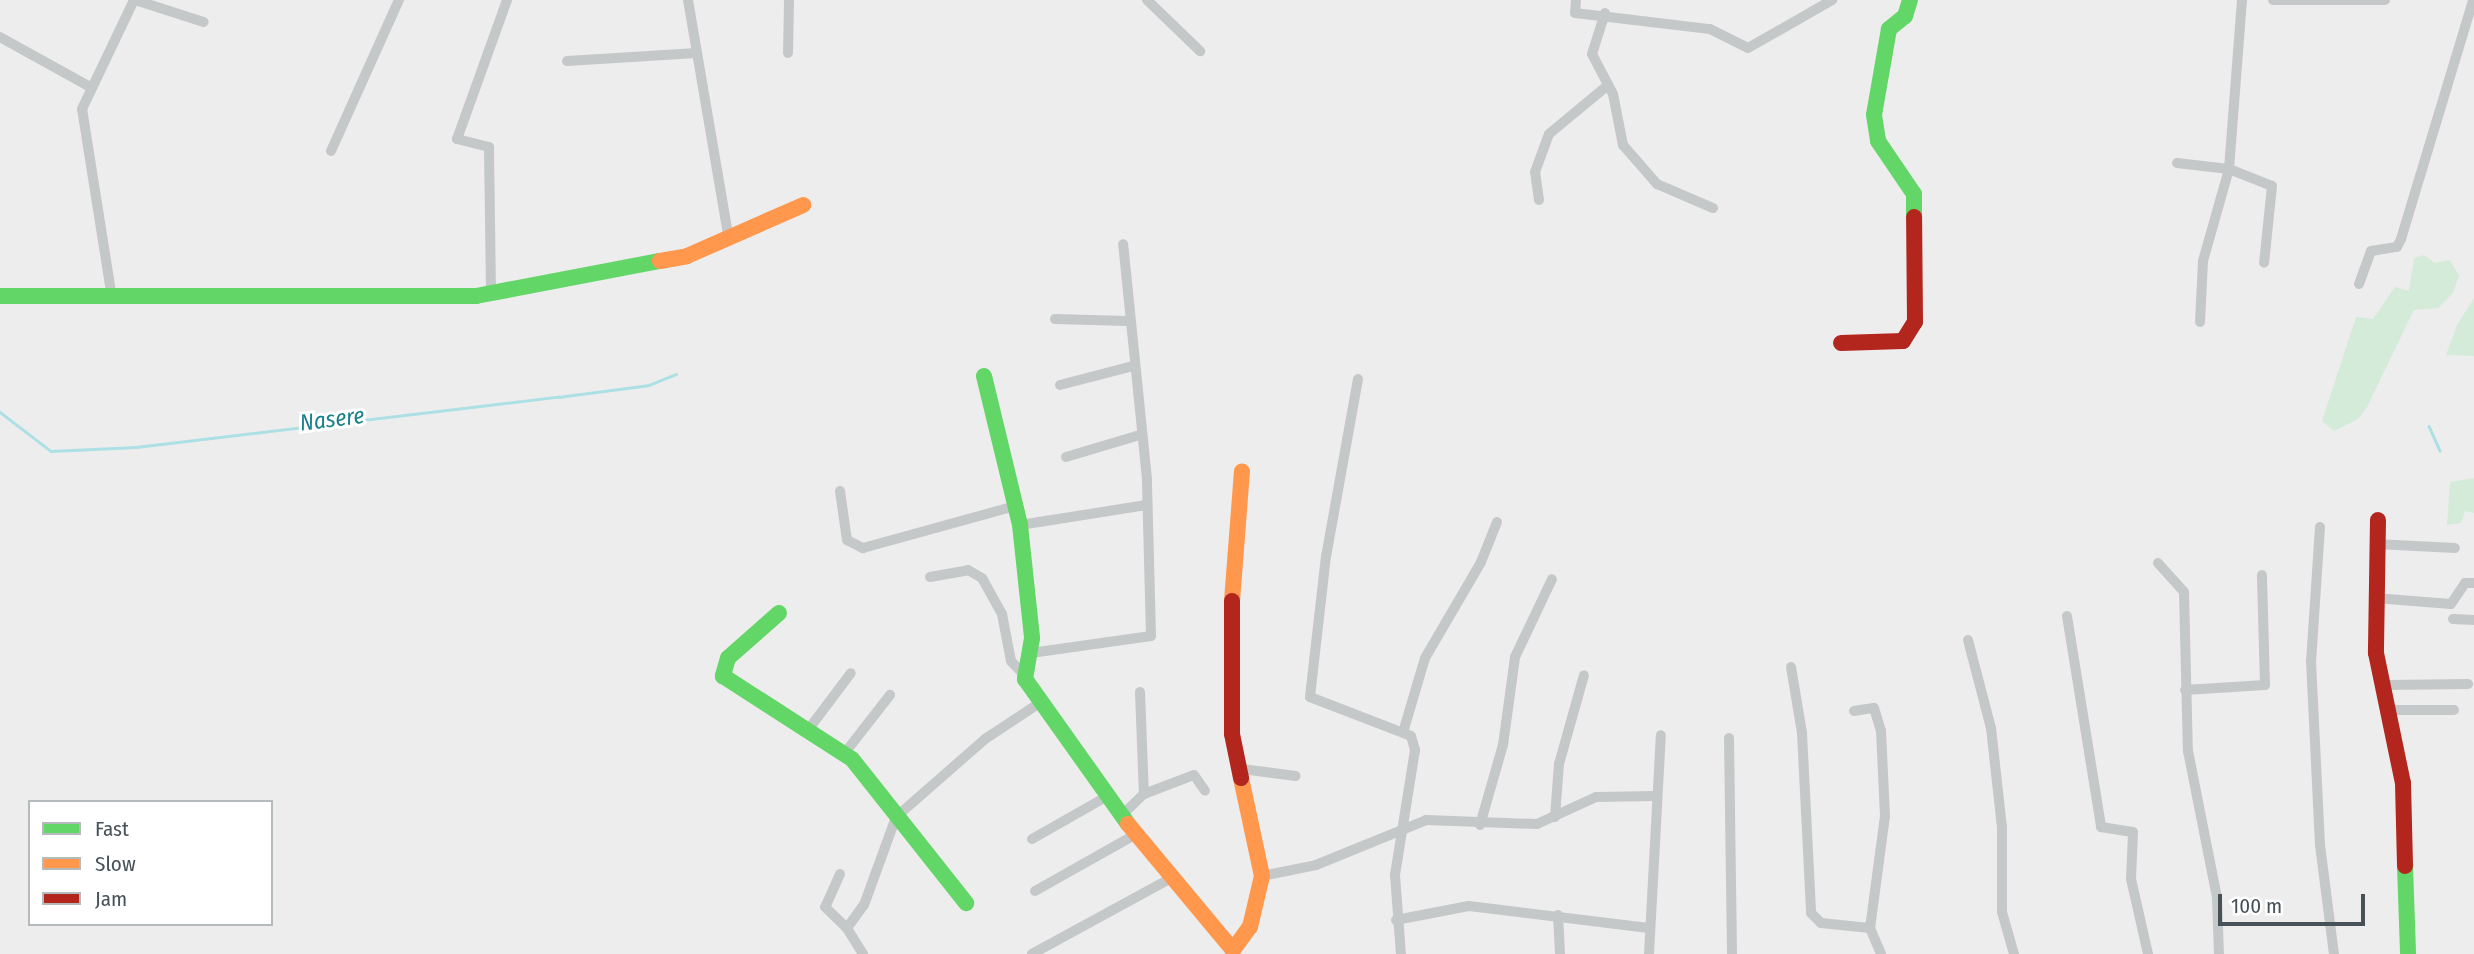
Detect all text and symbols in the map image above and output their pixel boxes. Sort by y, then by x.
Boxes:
water label: Nasere [298,401,366,437]
legend [28,800,273,926]
text: Fast [95,816,129,842]
text: Slow [95,851,136,877]
scale bar [2222,880,2369,924]
text: Jam [95,886,127,912]
text: 100 m [2231,893,2282,919]

